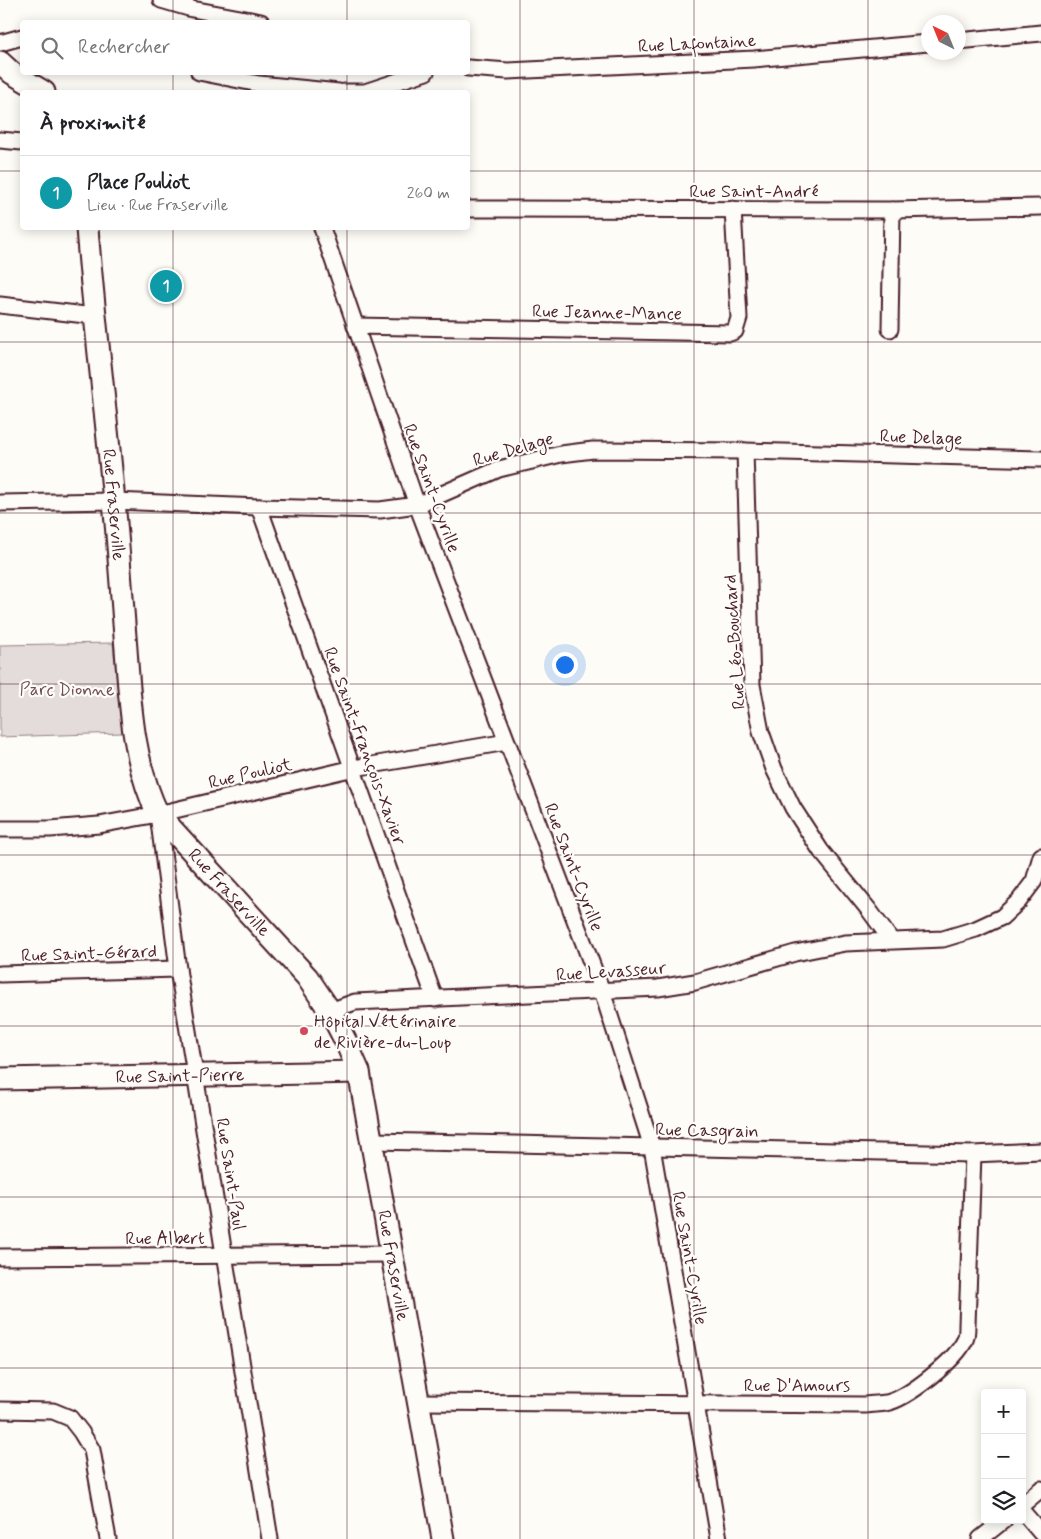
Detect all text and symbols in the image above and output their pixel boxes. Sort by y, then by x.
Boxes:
north arrow [921,15,966,60]
search box [20,20,470,75]
street label: Rue Lafontaine [637,29,757,61]
icon: search [38,34,66,62]
text: Rechercher [78,35,170,60]
text: À proximité [40,109,146,137]
text: Place Pouliot [87,170,190,195]
street label: Rue Saint-André [689,180,819,204]
text: 1 [52,183,60,204]
text: 260 m [407,183,450,204]
text: Lieu · Rue Fraserville [87,195,228,216]
pin: 1 [150,267,182,305]
street label: Rue Jeanne-Mance [532,300,682,326]
street label: Rue Saint-Cyrille [397,421,465,556]
street label: Rue Delage [879,425,963,452]
street label: Rue Delage [470,427,557,474]
street label: Rue Fraserville [96,448,130,561]
street label: Rue Léo-Bouchard [718,574,752,710]
street label: Rue Saint-François-Xavier [317,644,411,849]
your location [552,652,578,678]
park label: Parc Dionne [20,678,114,702]
street label: Rue Pouliot [206,753,295,795]
street label: Rue Saint-Cyrille [538,800,608,935]
street label: Rue Fraserville [182,843,275,942]
street label: Rue Saint-Gérard [21,940,157,968]
street label: Rue Levasseur [555,956,667,988]
place label: Hôpital Vétérinaire de Rivière-du-Loup [314,1010,457,1055]
marker: Hôpital Vétérinaire de Rivière-du-Loup [298,1025,310,1037]
street label: Rue Saint-Pierre [115,1063,245,1090]
street label: Rue Saint-Paul [209,1116,251,1232]
street label: Rue Casgrain [655,1118,759,1145]
street label: Rue Saint-Cyrille [665,1190,713,1327]
street label: Rue Fraserville [371,1208,415,1323]
street label: Rue Albert [125,1227,205,1251]
street label: Rue D'Amours [744,1374,850,1398]
map controls [981,1389,1026,1524]
button: + [981,1389,1026,1434]
button: − [981,1434,1026,1479]
button: layers [981,1479,1026,1524]

